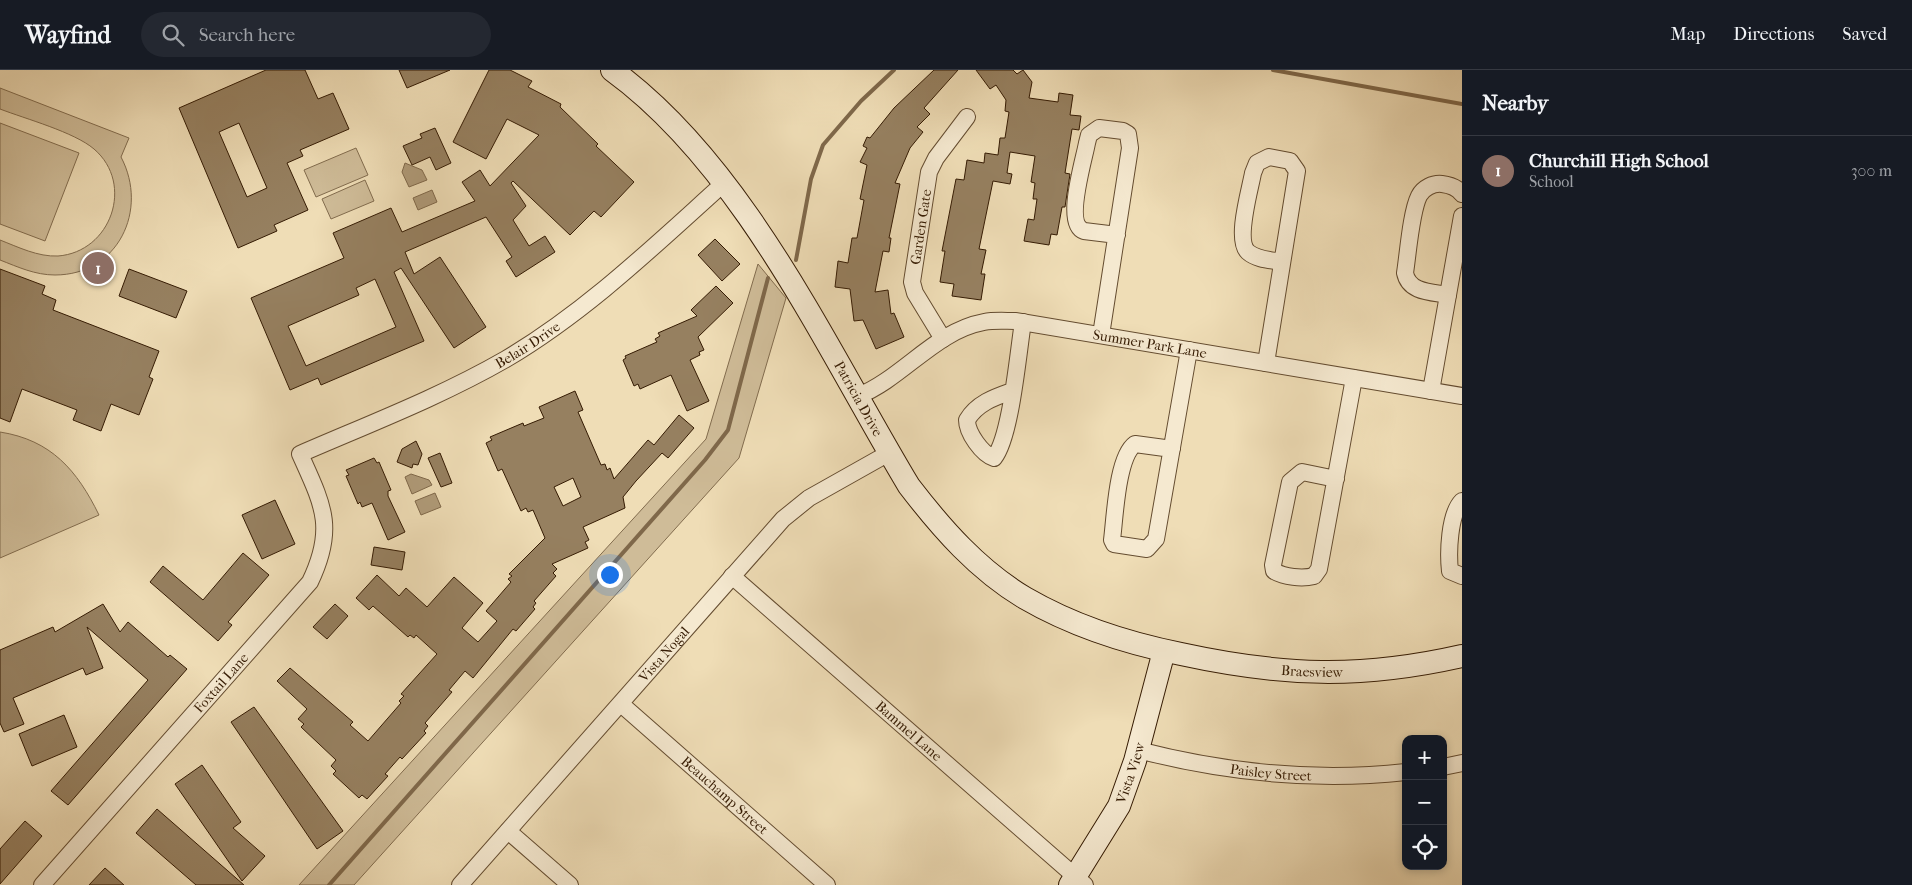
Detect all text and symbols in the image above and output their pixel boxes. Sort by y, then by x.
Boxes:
search box [141,12,491,57]
text: Wayfind [25,21,111,49]
icon: search [159,21,187,49]
text: Search here [199,24,295,46]
text: Map [1671,24,1705,45]
text: Directions [1733,24,1814,45]
text: Saved [1842,24,1887,45]
text: Nearby [1482,91,1548,115]
text: Churchill High School [1529,150,1709,172]
text: 1 [1495,161,1501,180]
text: 300 m [1851,161,1892,180]
text: School [1529,172,1574,191]
street label: Garden Gate [907,188,935,266]
pin: 1 [82,249,114,287]
street label: Belair Drive [492,318,564,372]
street label: Summer Park Lane [1092,326,1208,362]
street label: Patricia Drive [830,358,886,440]
your location [597,562,623,588]
street label: Vista Nogal [635,623,693,686]
street label: Foxtail Lane [190,650,252,716]
street label: Braesview [1280,662,1344,681]
street label: Bammel Lane [872,698,945,765]
map controls [1402,735,1447,870]
button: + [1402,735,1447,780]
street label: Vista View [1112,740,1149,807]
street label: Beauchamp Street [677,753,771,838]
street label: Paisley Street [1229,761,1312,785]
button: − [1402,780,1447,825]
button: locate [1402,825,1447,870]

